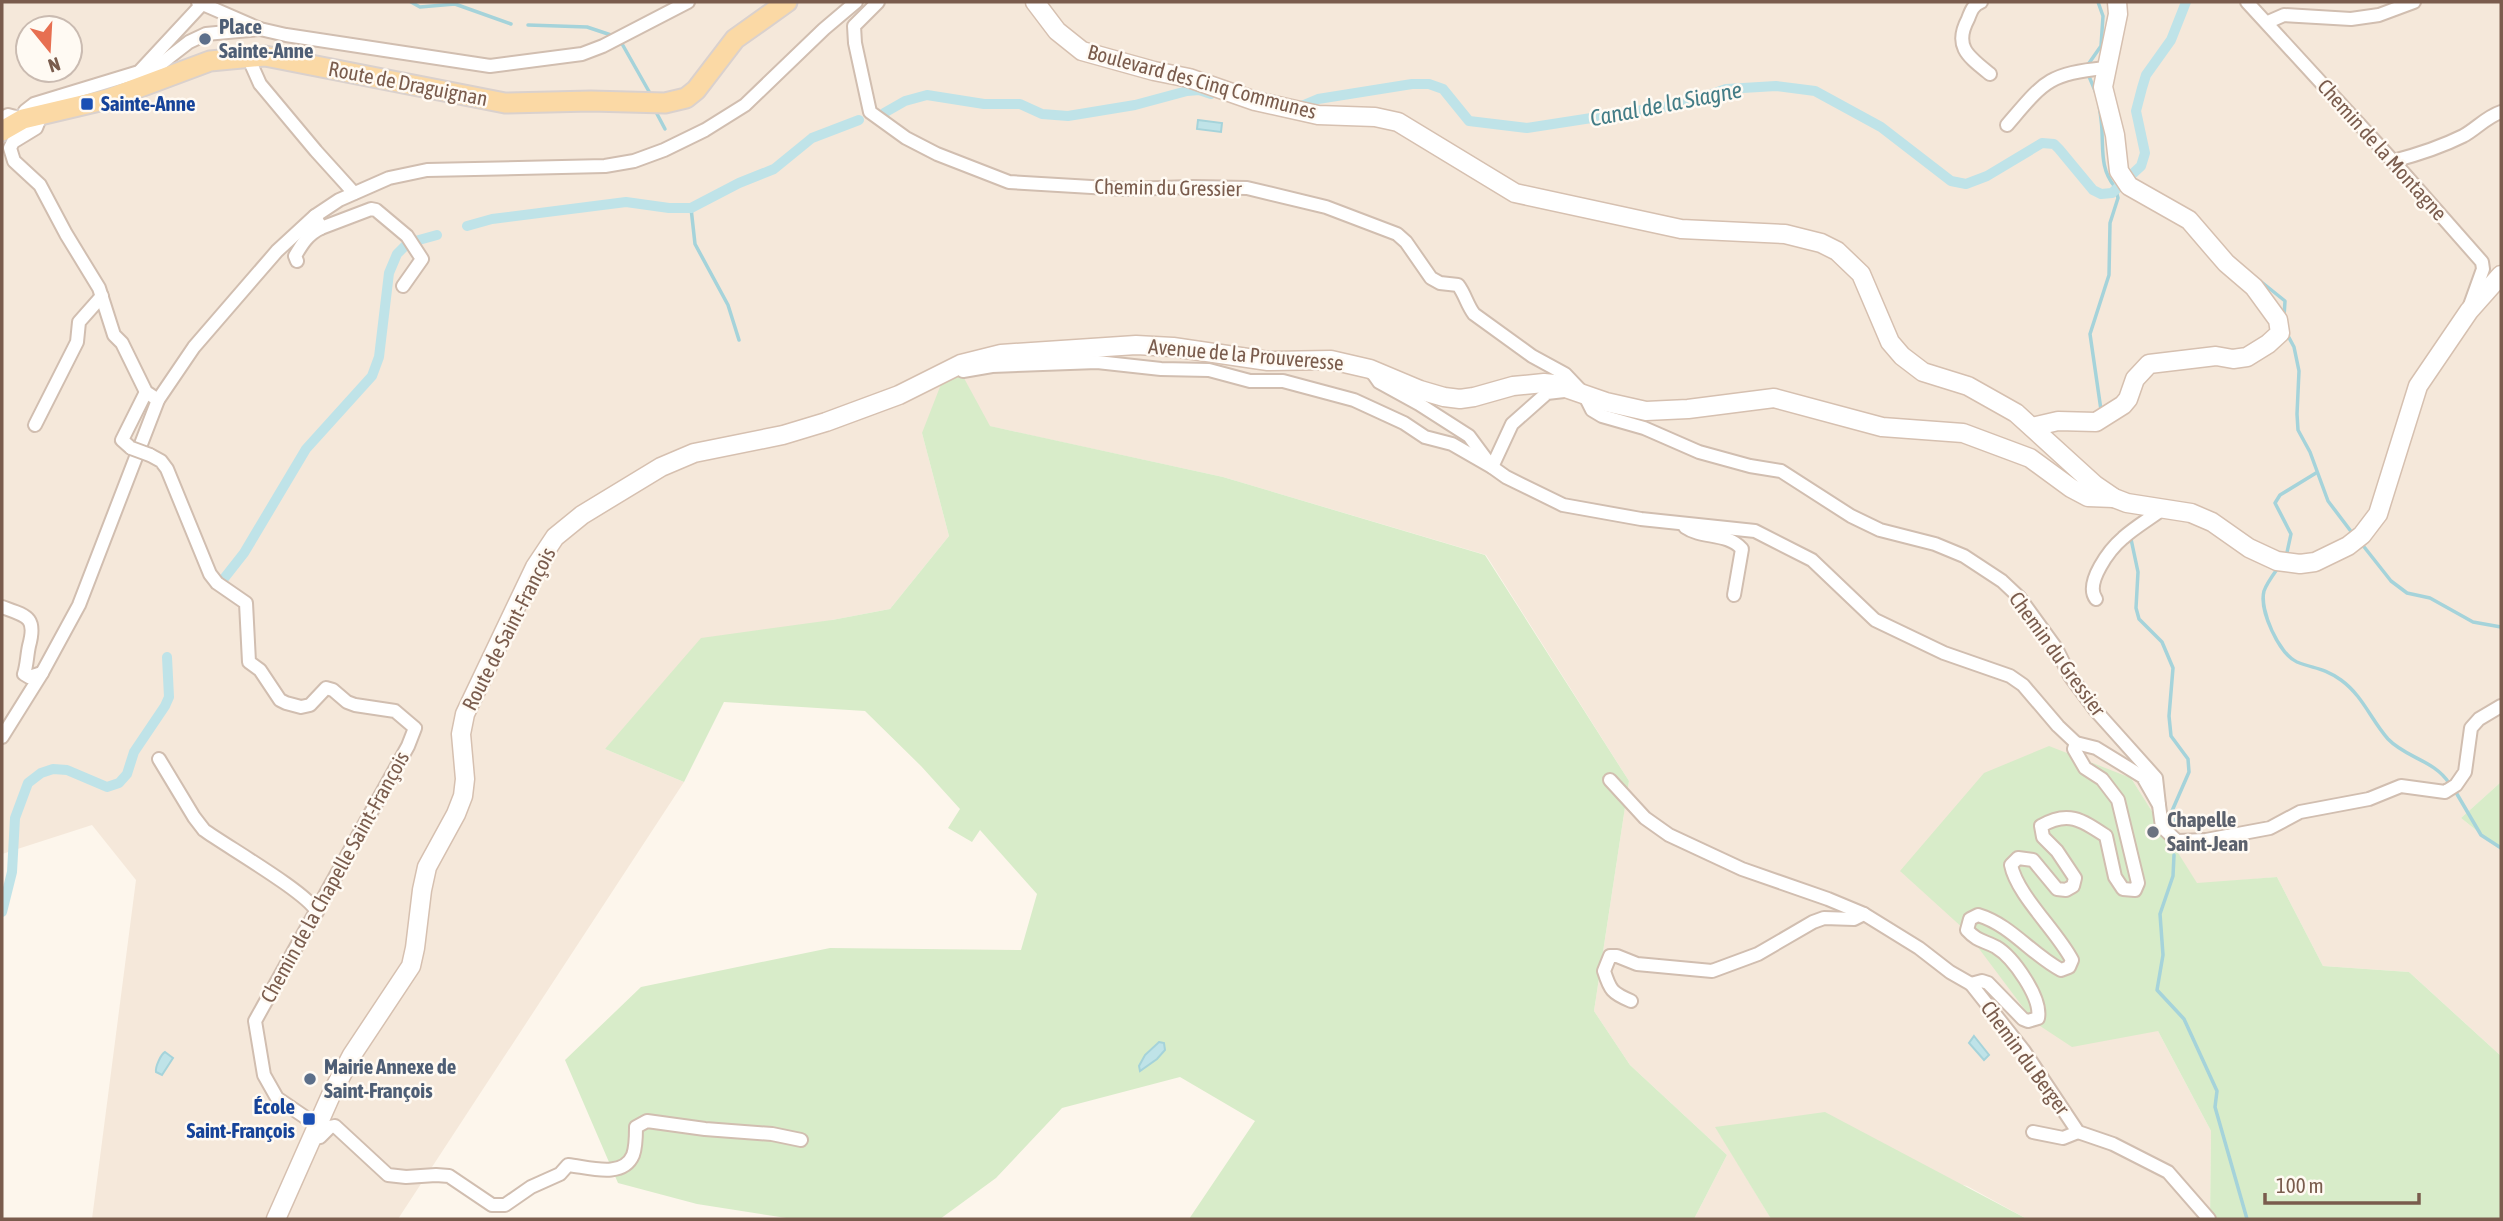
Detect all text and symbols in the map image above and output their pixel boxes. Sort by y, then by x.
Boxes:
north arrow [14,14,84,84]
place label: Place Sainte-Anne [219,14,313,62]
marker: Place Sainte-Anne [197,31,213,47]
street label: Boulevard des Cinq Communes [1085,39,1319,123]
text: N [46,53,63,77]
street label: Route de Draguignan [327,56,490,110]
street label: Chemin de la Montagne [2313,74,2452,225]
water label: Canal de la Siagne [1588,77,1744,131]
place label: Sainte-Anne [101,91,195,115]
marker: Sainte-Anne [79,96,95,112]
street label: Chemin du Gressier [1094,174,1243,200]
street label: Avenue de la Prouveresse [1147,334,1345,375]
street label: Route de Saint-François [457,543,560,714]
street label: Chemin du Gressier [2005,587,2111,721]
street label: Chemin de la Chapelle Saint-François [255,747,413,1006]
place label: Chapelle Saint-Jean [2167,807,2248,855]
marker: Chapelle Saint-Jean [2145,824,2161,840]
street label: Chemin du Berger [1977,996,2076,1120]
place label: Mairie Annexe de Saint-François [324,1054,456,1102]
marker: Mairie Annexe de Saint-François [302,1071,318,1087]
place label: École Saint-François [186,1094,296,1142]
marker: École Saint-François [301,1111,317,1127]
scale bar [2265,1162,2419,1206]
text: 100 m [2276,1173,2324,1197]

